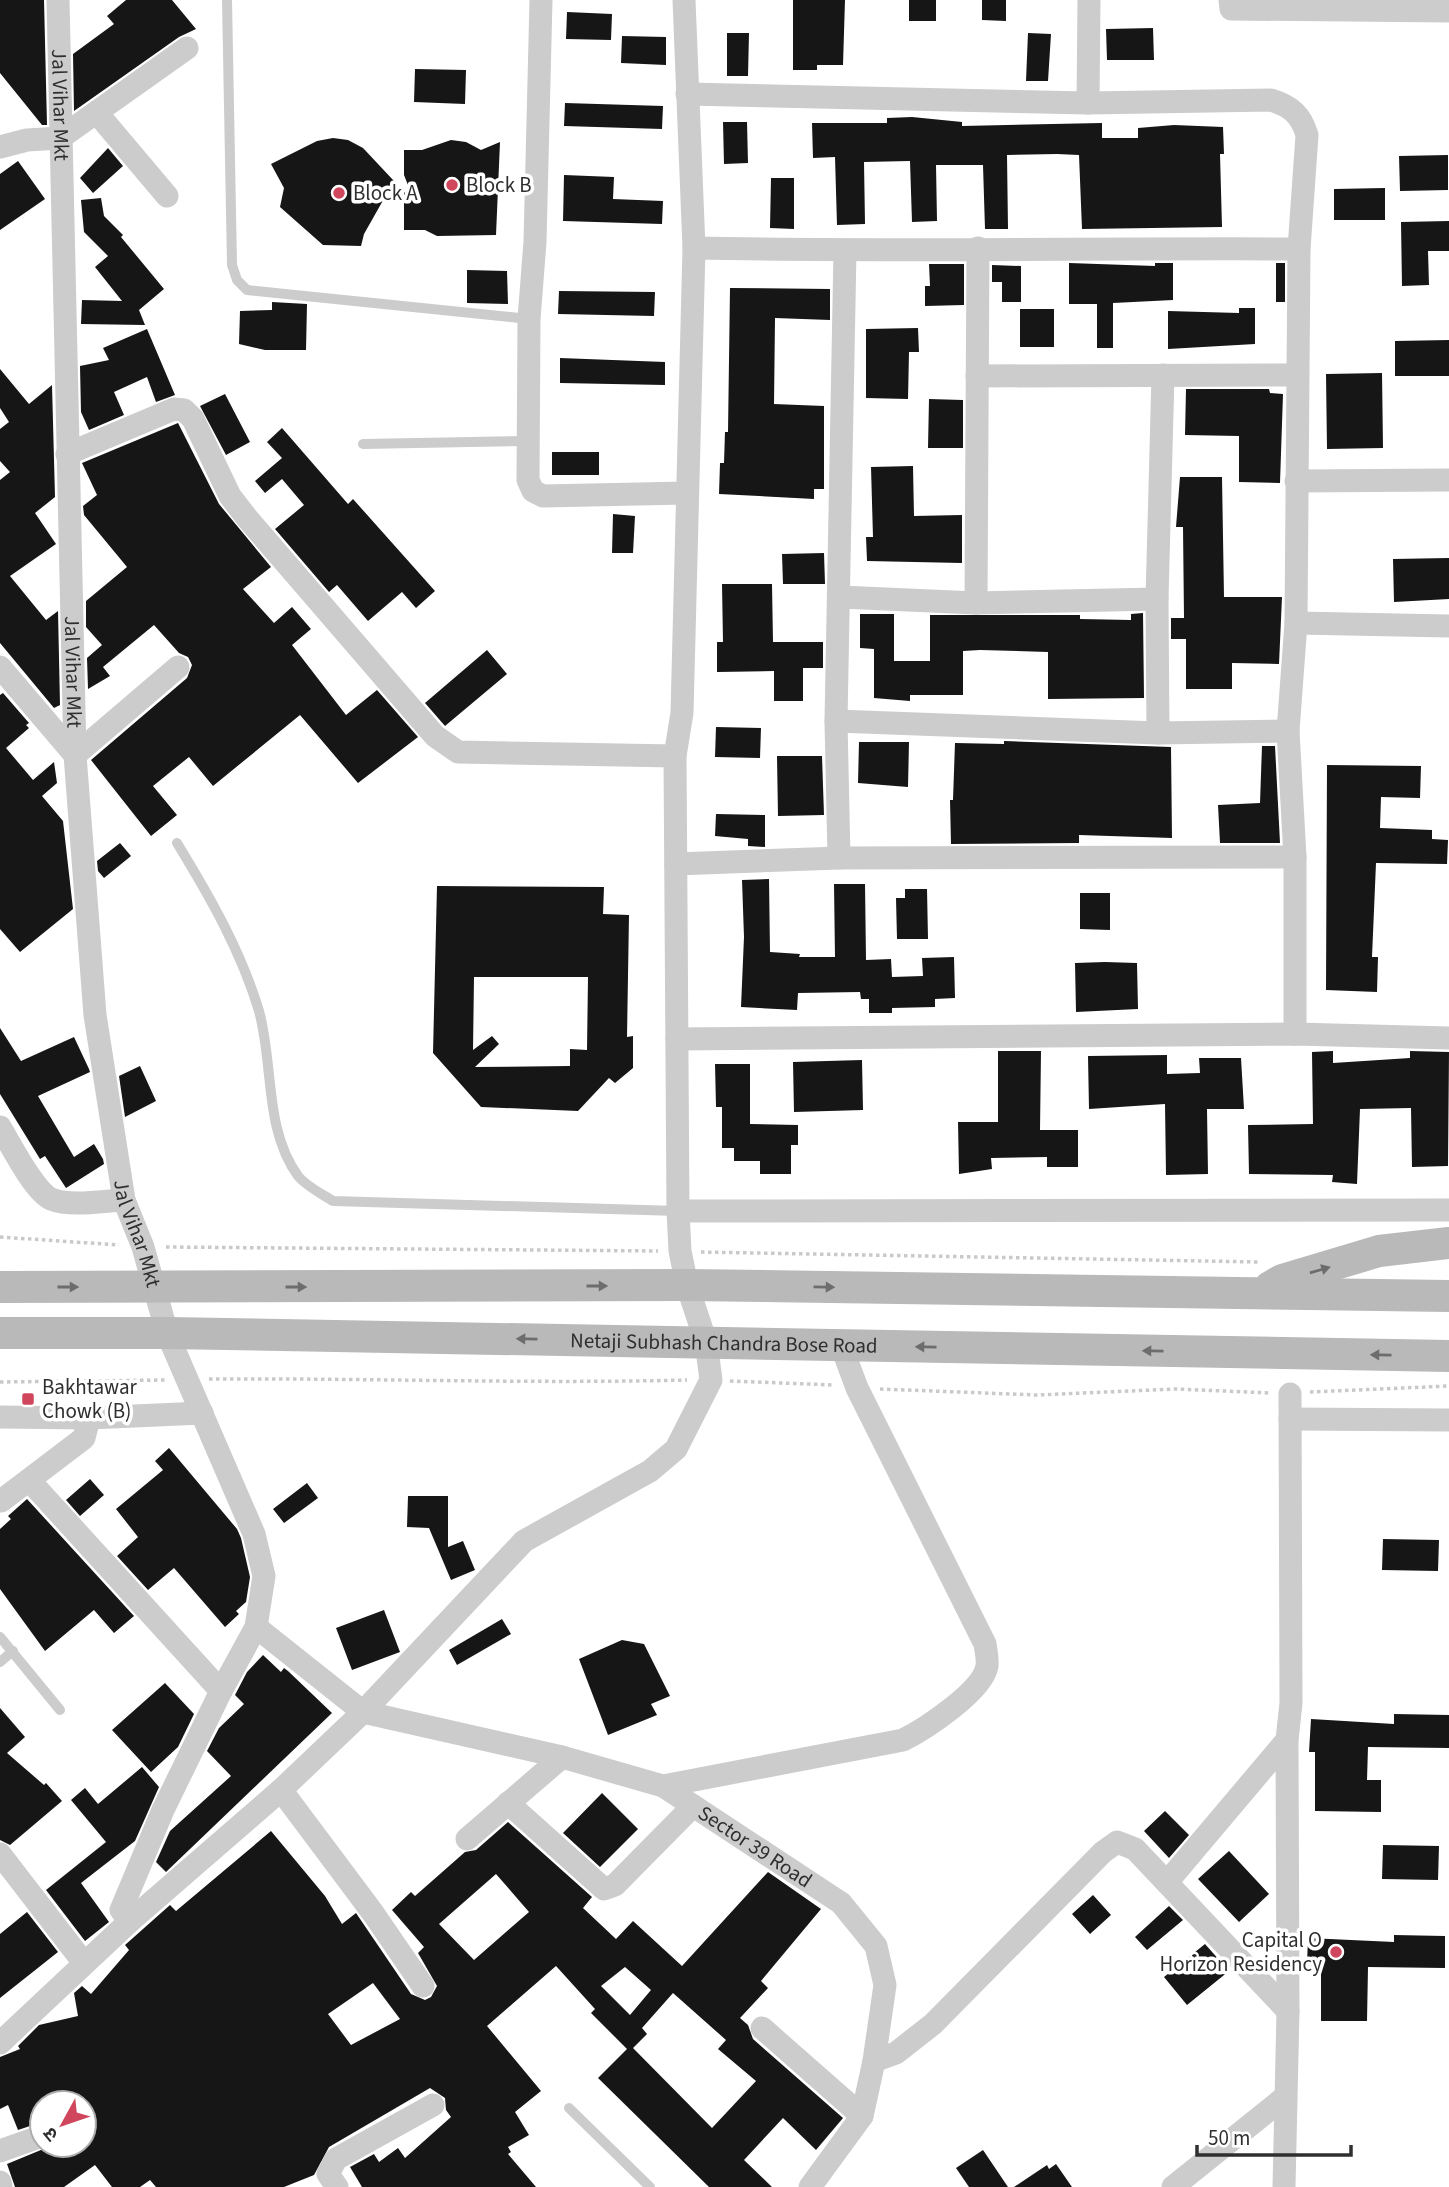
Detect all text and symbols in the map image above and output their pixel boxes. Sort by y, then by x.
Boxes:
street label: Jal Vihar Mkt [44,49,77,161]
place label: Block B [466,170,532,200]
marker: Block B [444,177,460,193]
place label: Block A [353,178,418,208]
marker: Block A [331,185,347,201]
street label: Jal Vihar Mkt [57,615,89,728]
street label: Jal Vihar Mkt [106,1178,169,1291]
one-way arrow [1309,1264,1331,1275]
one-way arrow [586,1280,608,1291]
one-way arrow [57,1281,79,1293]
one-way arrow [285,1281,307,1293]
one-way arrow [813,1281,835,1293]
street label: Netaji Subhash Chandra Bose Road [570,1325,878,1361]
one-way arrow [516,1333,538,1345]
one-way arrow [915,1341,937,1353]
one-way arrow [1142,1345,1164,1357]
one-way arrow [1370,1349,1392,1361]
place label: Bakhtawar Chowk (B) [42,1372,137,1426]
marker: Bakhtawar Chowk (B) [20,1391,36,1407]
street label: Sector 39 Road [692,1798,818,1895]
place label: Capital O Horizon Residency [1159,1925,1322,1979]
marker: Capital O Horizon Residency [1328,1944,1344,1960]
north arrow [28,2089,98,2159]
scale bar [1197,2114,1351,2158]
text: उ [37,2120,65,2147]
text: 50 m [1208,2123,1250,2153]

